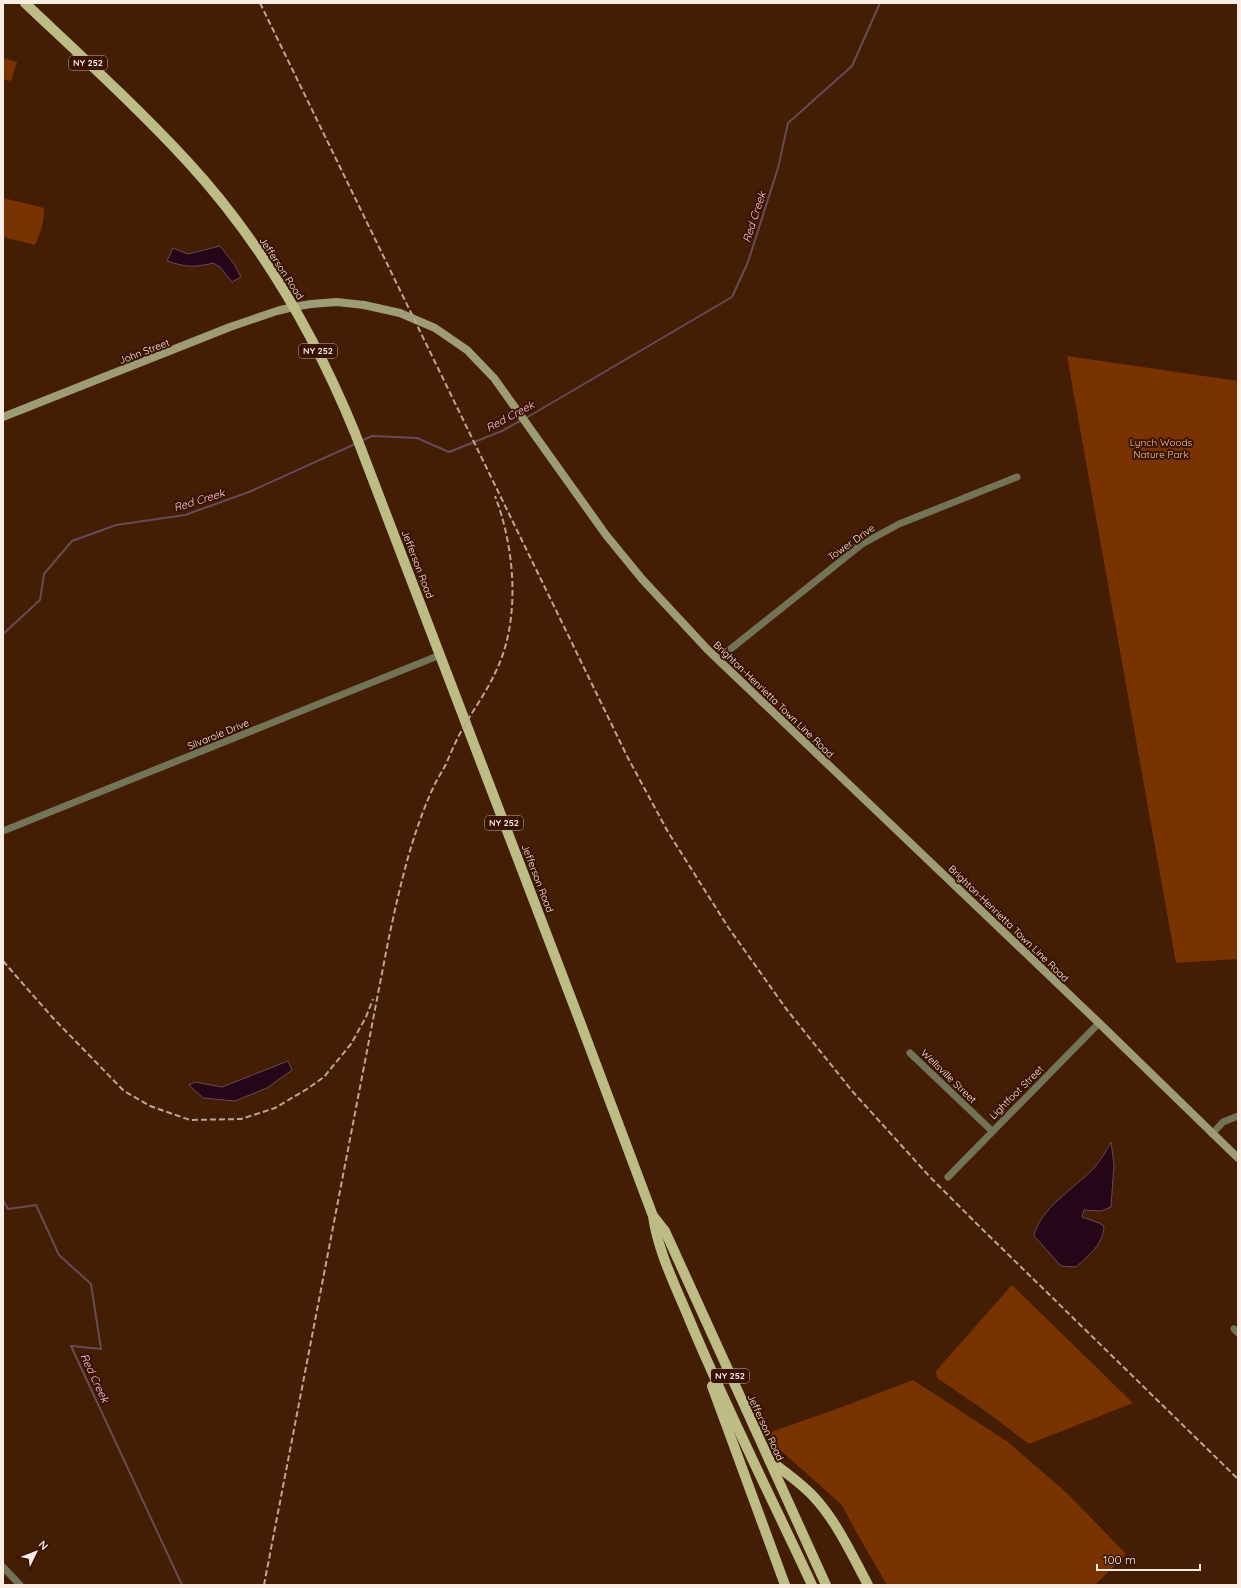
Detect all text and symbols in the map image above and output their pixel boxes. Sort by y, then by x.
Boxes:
road number: NY 252 [69,56,107,70]
water label: Red Creek [739,189,769,244]
street label: Jefferson Road [256,234,307,302]
street label: John Street [117,336,172,367]
road number: NY 252 [299,344,337,358]
water label: Red Creek [483,397,538,435]
park label: Lynch Woods Nature Park [1130,436,1193,461]
water label: Red Creek [172,485,227,514]
street label: Tower Drive [825,521,878,563]
street label: Jefferson Road [399,528,437,600]
street label: Brighton-Henrietta Town Line Road [711,638,837,761]
street label: Silvarole Drive [185,716,251,753]
road number: NY 252 [485,816,523,830]
street label: Jefferson Road [519,842,557,914]
street label: Brighton-Henrietta Town Line Road [946,862,1072,985]
street label: Wellsville Street [918,1047,980,1106]
street label: Lightfoot Street [987,1062,1047,1122]
water label: Red Creek [78,1351,113,1406]
road number: NY 252 [711,1369,749,1383]
street label: Jefferson Road [744,1392,787,1463]
north arrow [16,1532,56,1572]
text: N [35,1537,51,1553]
scale bar [1097,1546,1200,1572]
text: 100 m [1103,1552,1136,1567]

